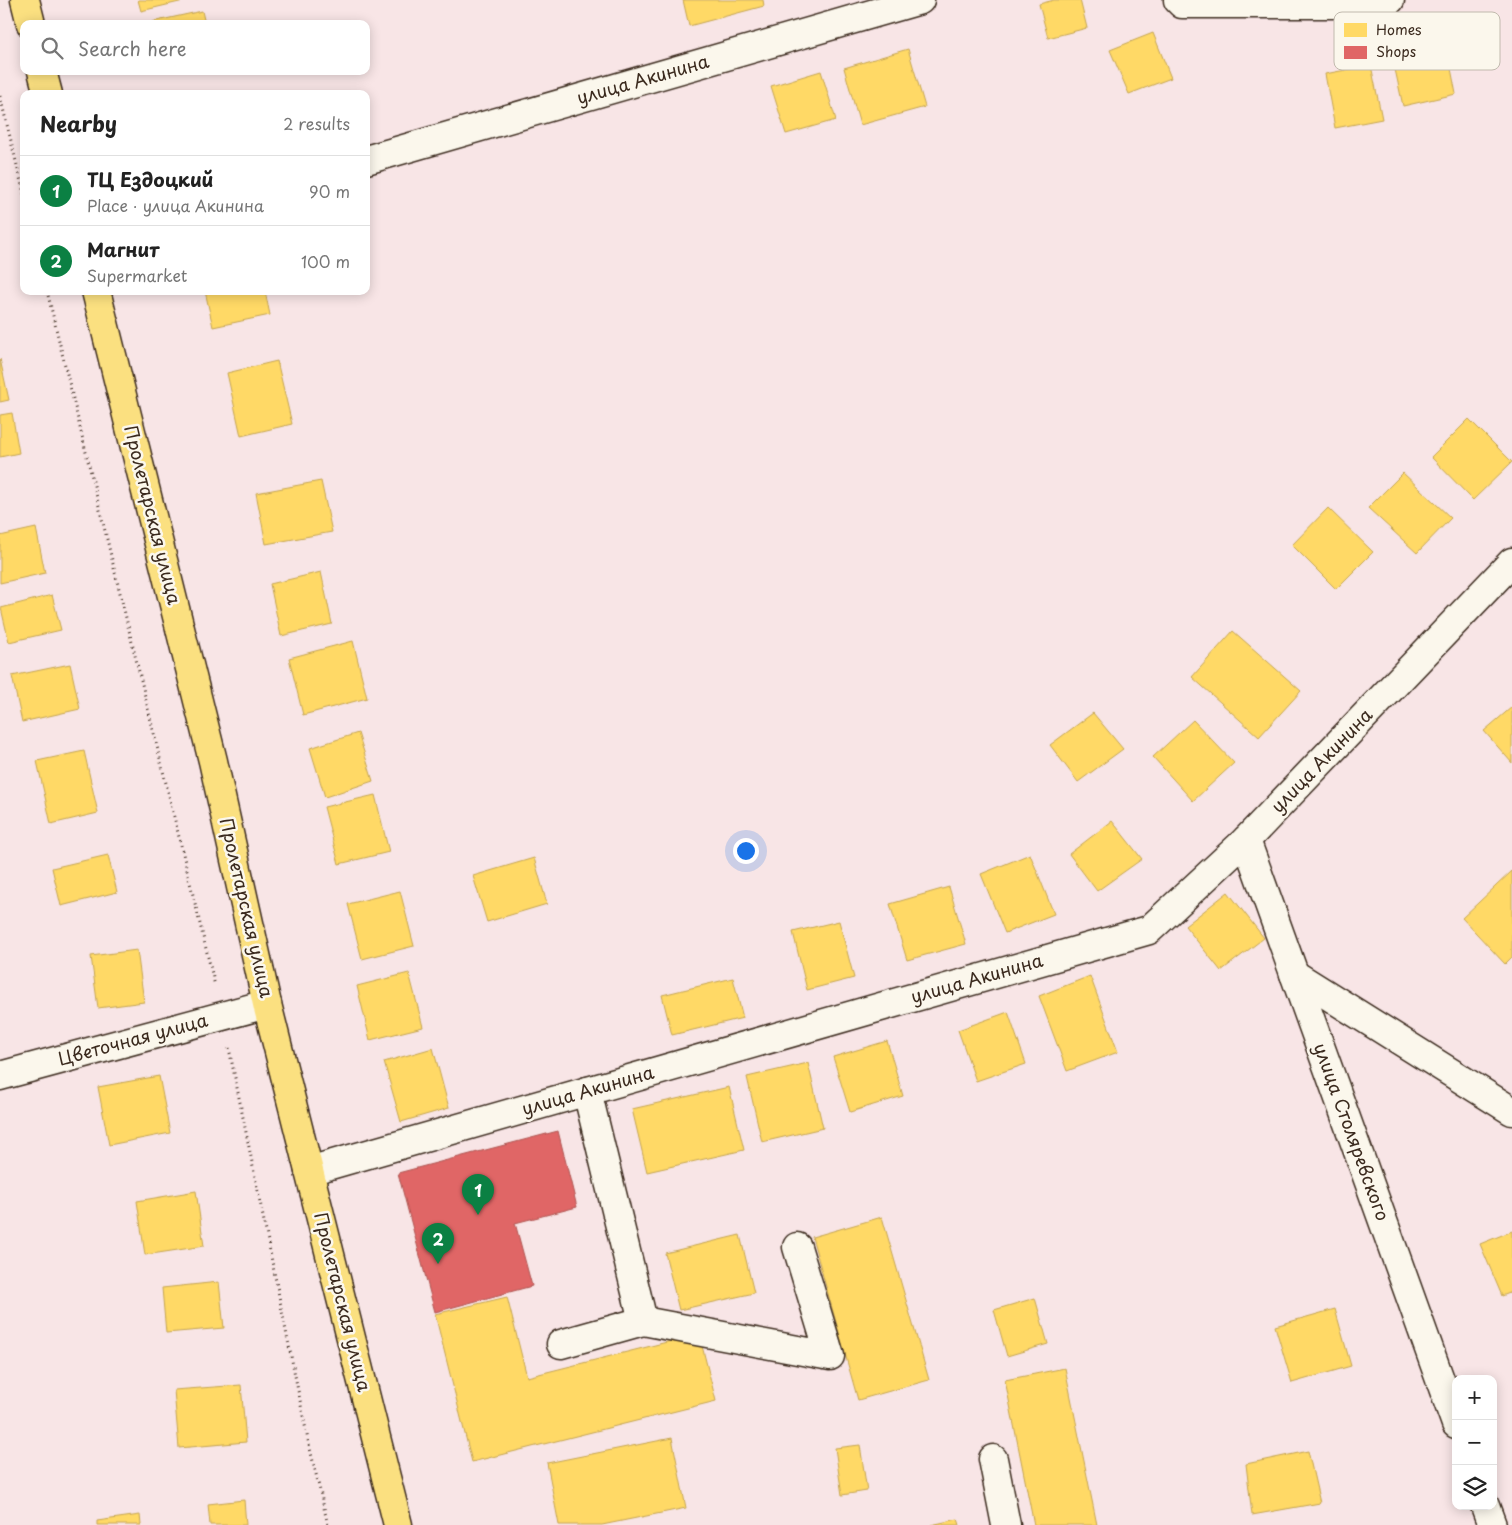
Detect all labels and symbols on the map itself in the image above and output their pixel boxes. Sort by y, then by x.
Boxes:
legend [1334,12,1500,70]
text: Homes [1376,19,1422,40]
text: Shops [1376,41,1416,62]
street label: улица Акинина [573,47,713,110]
street label: Пролетарская улица [118,422,189,608]
street label: улица Акинина [1264,701,1378,818]
street label: Пролетарская улица [214,815,281,1001]
your location [733,838,759,864]
street label: улица Акинина [907,946,1047,1009]
street label: Цветочная улица [55,1005,211,1071]
street label: улица Столяревского [1308,1039,1397,1224]
street label: улица Акинина [518,1058,658,1121]
pin: 1 [462,1174,494,1215]
street label: Пролетарская улица [308,1209,379,1395]
pin: 2 [422,1223,454,1264]

